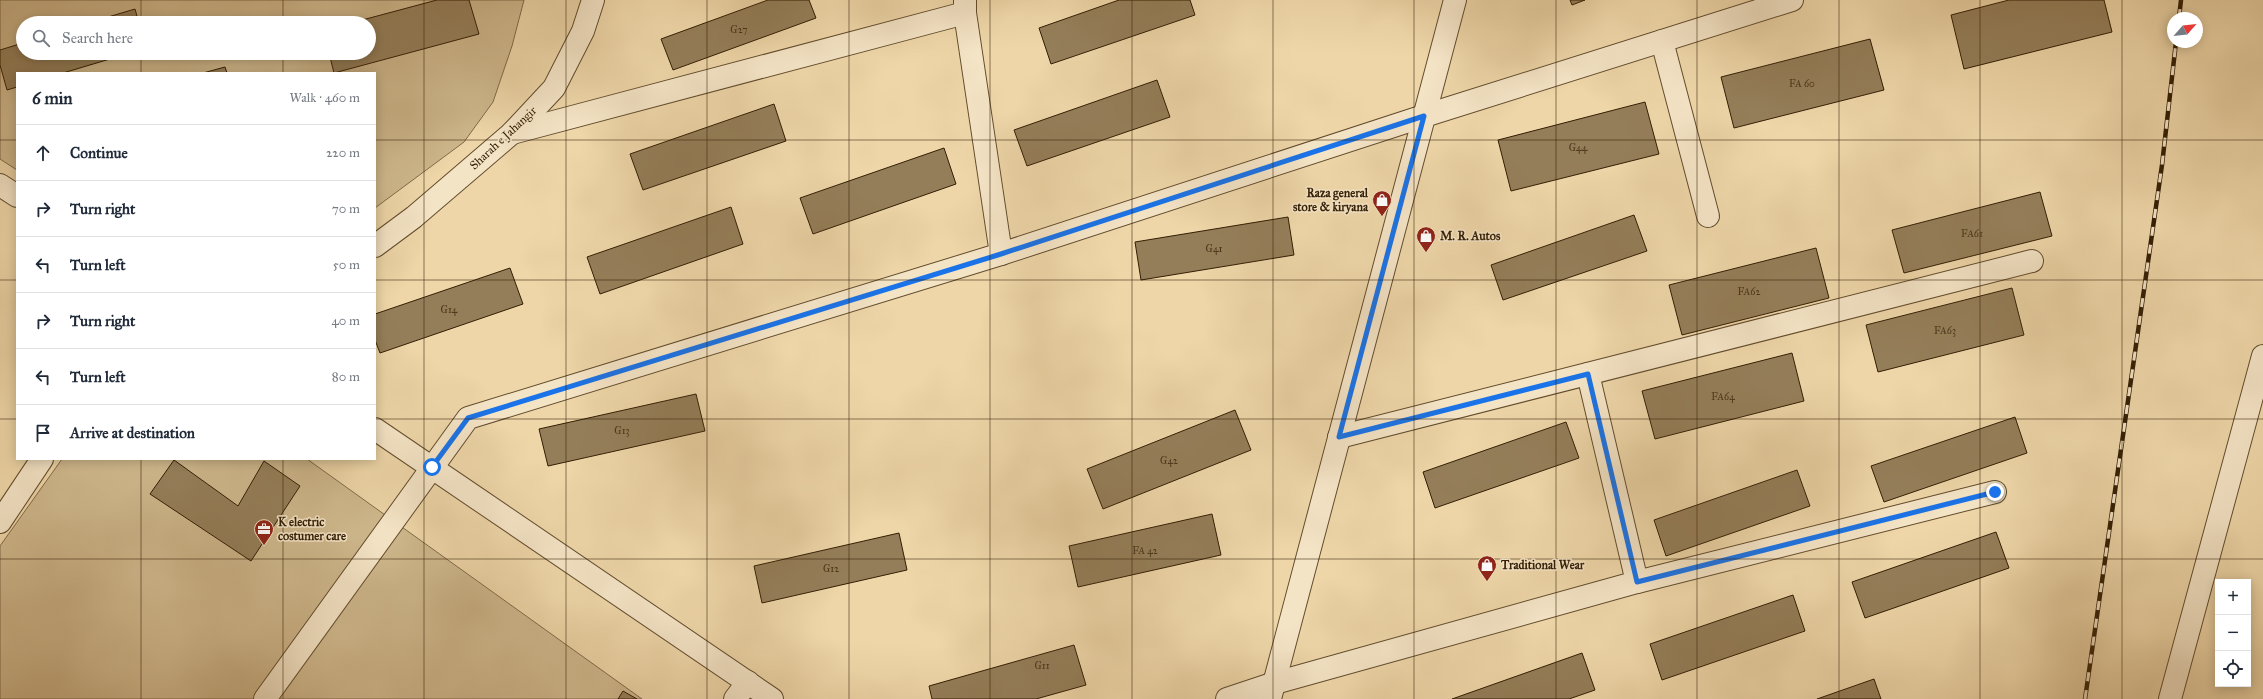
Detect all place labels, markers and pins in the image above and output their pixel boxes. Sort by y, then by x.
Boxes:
place label: Raza general store & kiryana [1293,186,1369,215]
shop icon: Raza general store & kiryana [1371,189,1393,217]
shop icon: M. R. Autos [1415,225,1437,253]
place label: M. R. Autos [1440,229,1501,243]
place label: K electric costumer care [278,515,346,543]
office icon: K electric costumer care [253,518,275,546]
shop icon: Traditional Wear [1476,554,1498,582]
place label: Traditional Wear [1500,558,1585,572]

